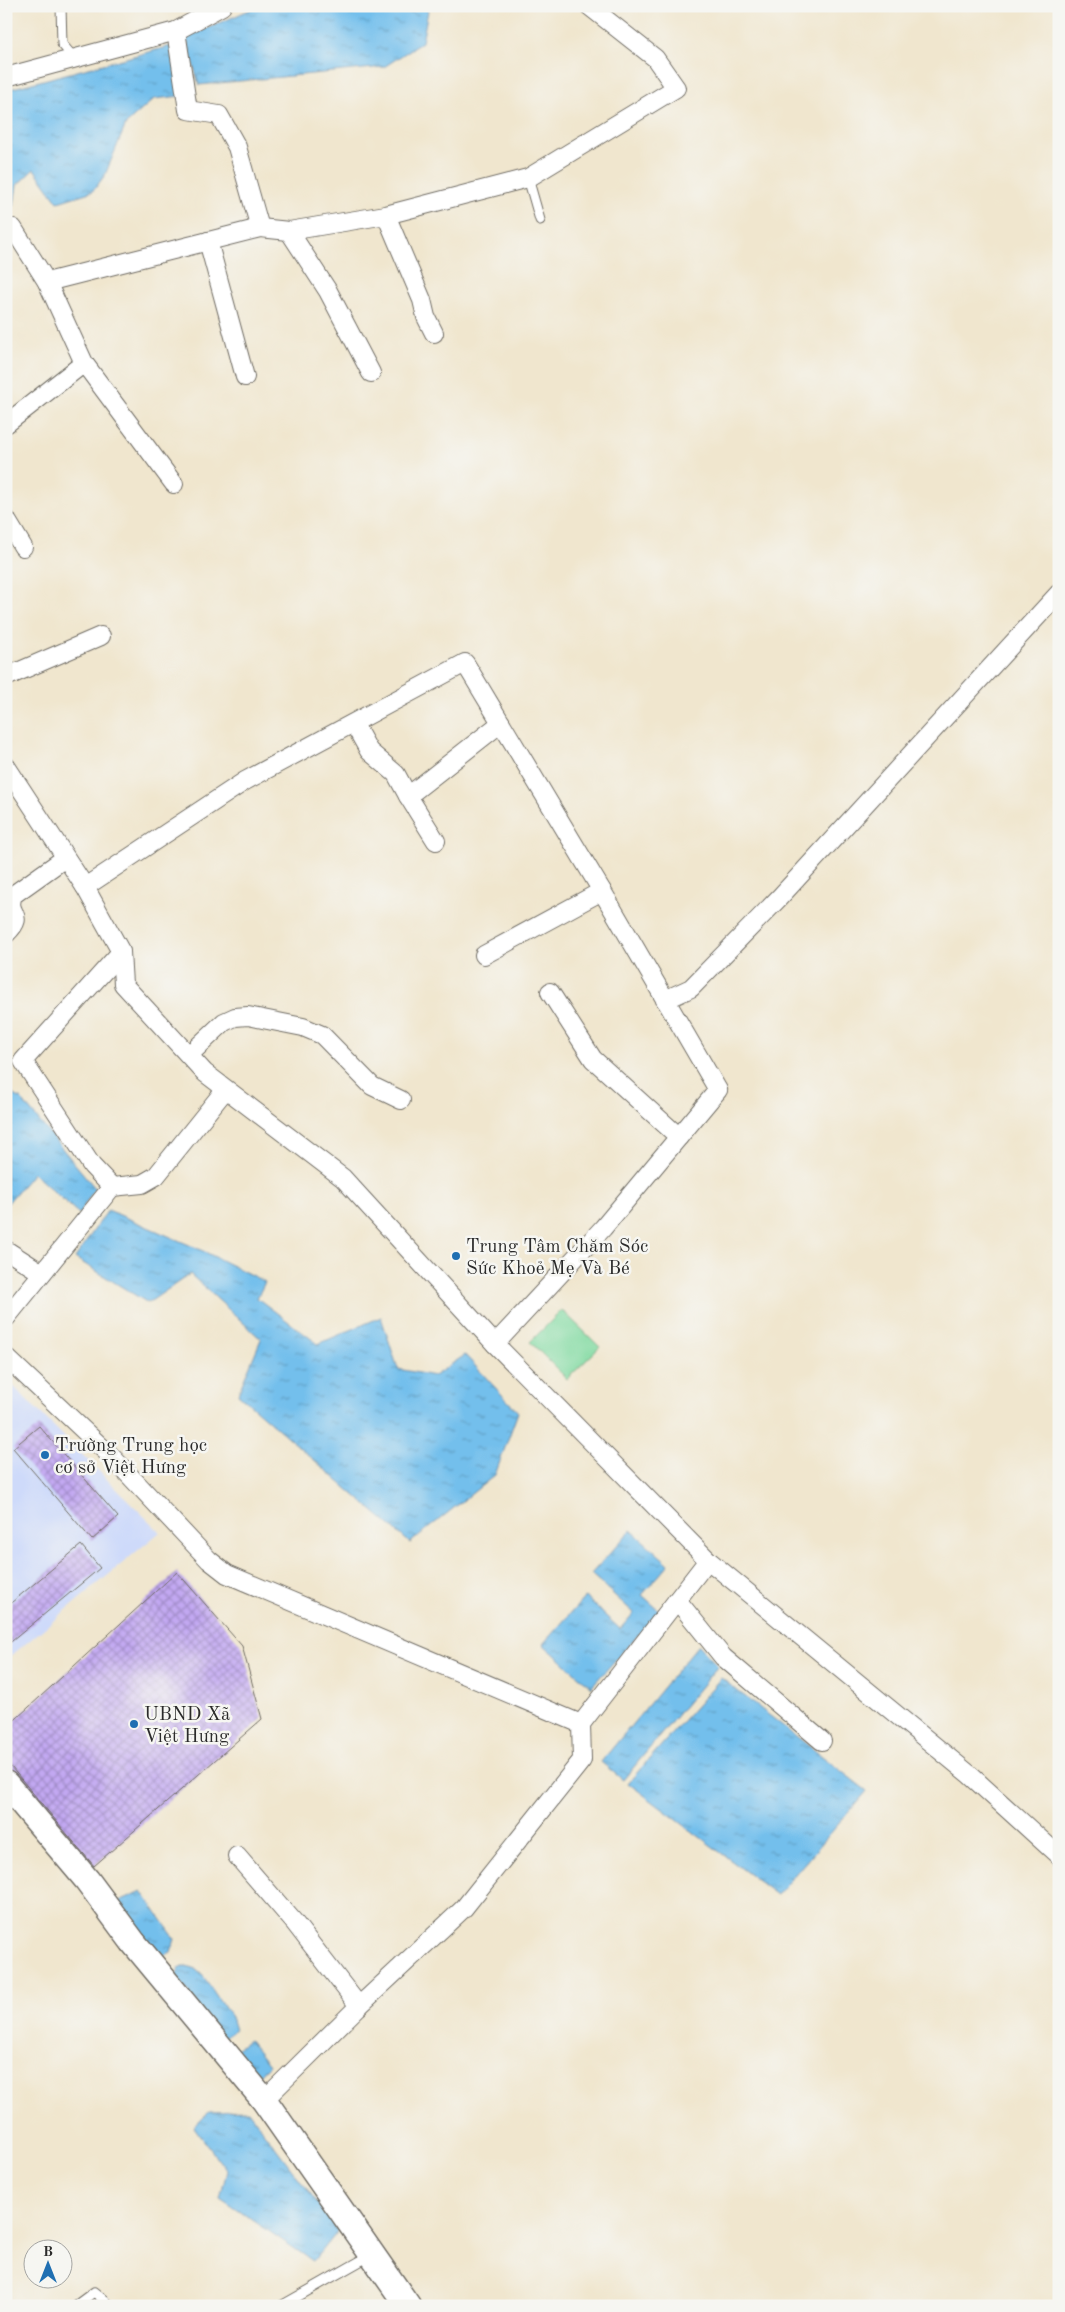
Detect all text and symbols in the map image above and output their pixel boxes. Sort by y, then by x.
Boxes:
place label: Trung Tâm Chăm Sóc Sức Khoẻ Mẹ Và Bé [466,1238,648,1279]
marker: Trung Tâm Chăm Sóc Sức Khoẻ Mẹ Và Bé [450,1250,462,1262]
place label: Trường Trung học cơ sở Việt Hưng [55,1437,207,1478]
marker: Trường Trung học cơ sở Việt Hưng [39,1449,51,1461]
place label: UBND Xã Việt Hưng [144,1706,231,1747]
marker: UBND Xã Việt Hưng [128,1718,140,1730]
north arrow [22,2240,72,2290]
text: B [43,2245,53,2259]

